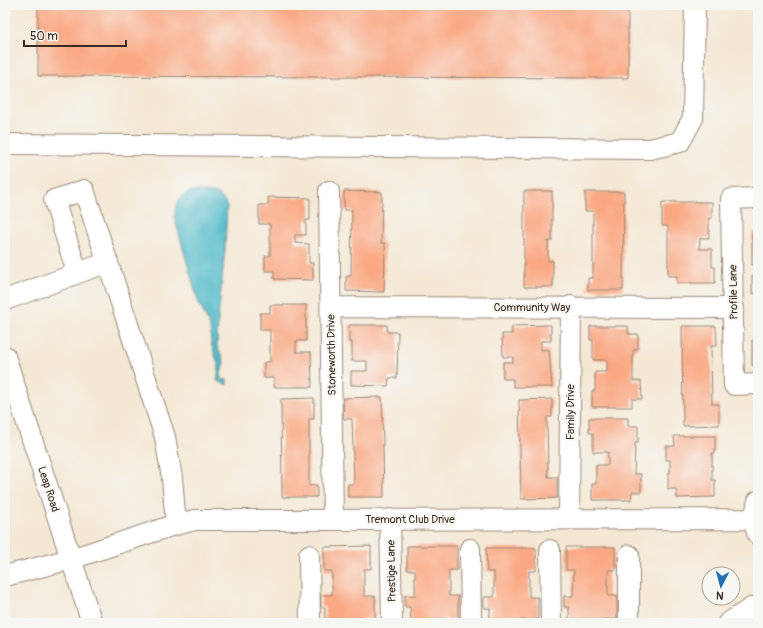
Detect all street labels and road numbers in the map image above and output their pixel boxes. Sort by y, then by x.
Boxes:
street label: Profile Lane [727,264,740,320]
street label: Community Way [494,301,570,314]
street label: Stoneworth Drive [324,314,339,396]
street label: Family Drive [564,383,577,440]
street label: Leap Road [35,465,62,514]
street label: Tremont Club Drive [365,513,455,526]
street label: Prestige Lane [384,539,399,602]

